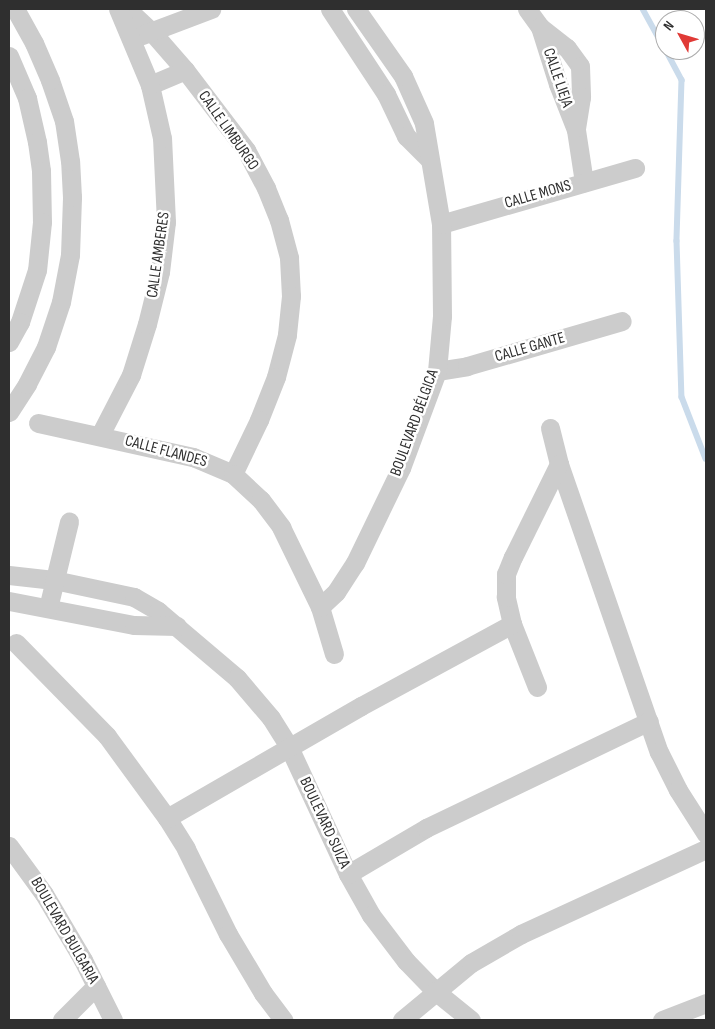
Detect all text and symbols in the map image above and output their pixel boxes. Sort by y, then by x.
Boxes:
north arrow [655,10,705,60]
text: N [660,18,678,34]
street label: CALLE LIEJA [538,46,576,110]
street label: CALLE LIMBURGO [194,88,262,174]
street label: CALLE MONS [503,176,573,214]
street label: CALLE AMBERES [143,211,175,299]
street label: CALLE GANTE [493,329,567,367]
street label: BOULEVARD BÉLGICA [387,367,443,479]
street label: CALLE FLANDES [123,432,209,472]
street label: BOULEVARD SUIZA [295,774,353,872]
street label: BOULEVARD BULGARIA [26,874,102,988]

